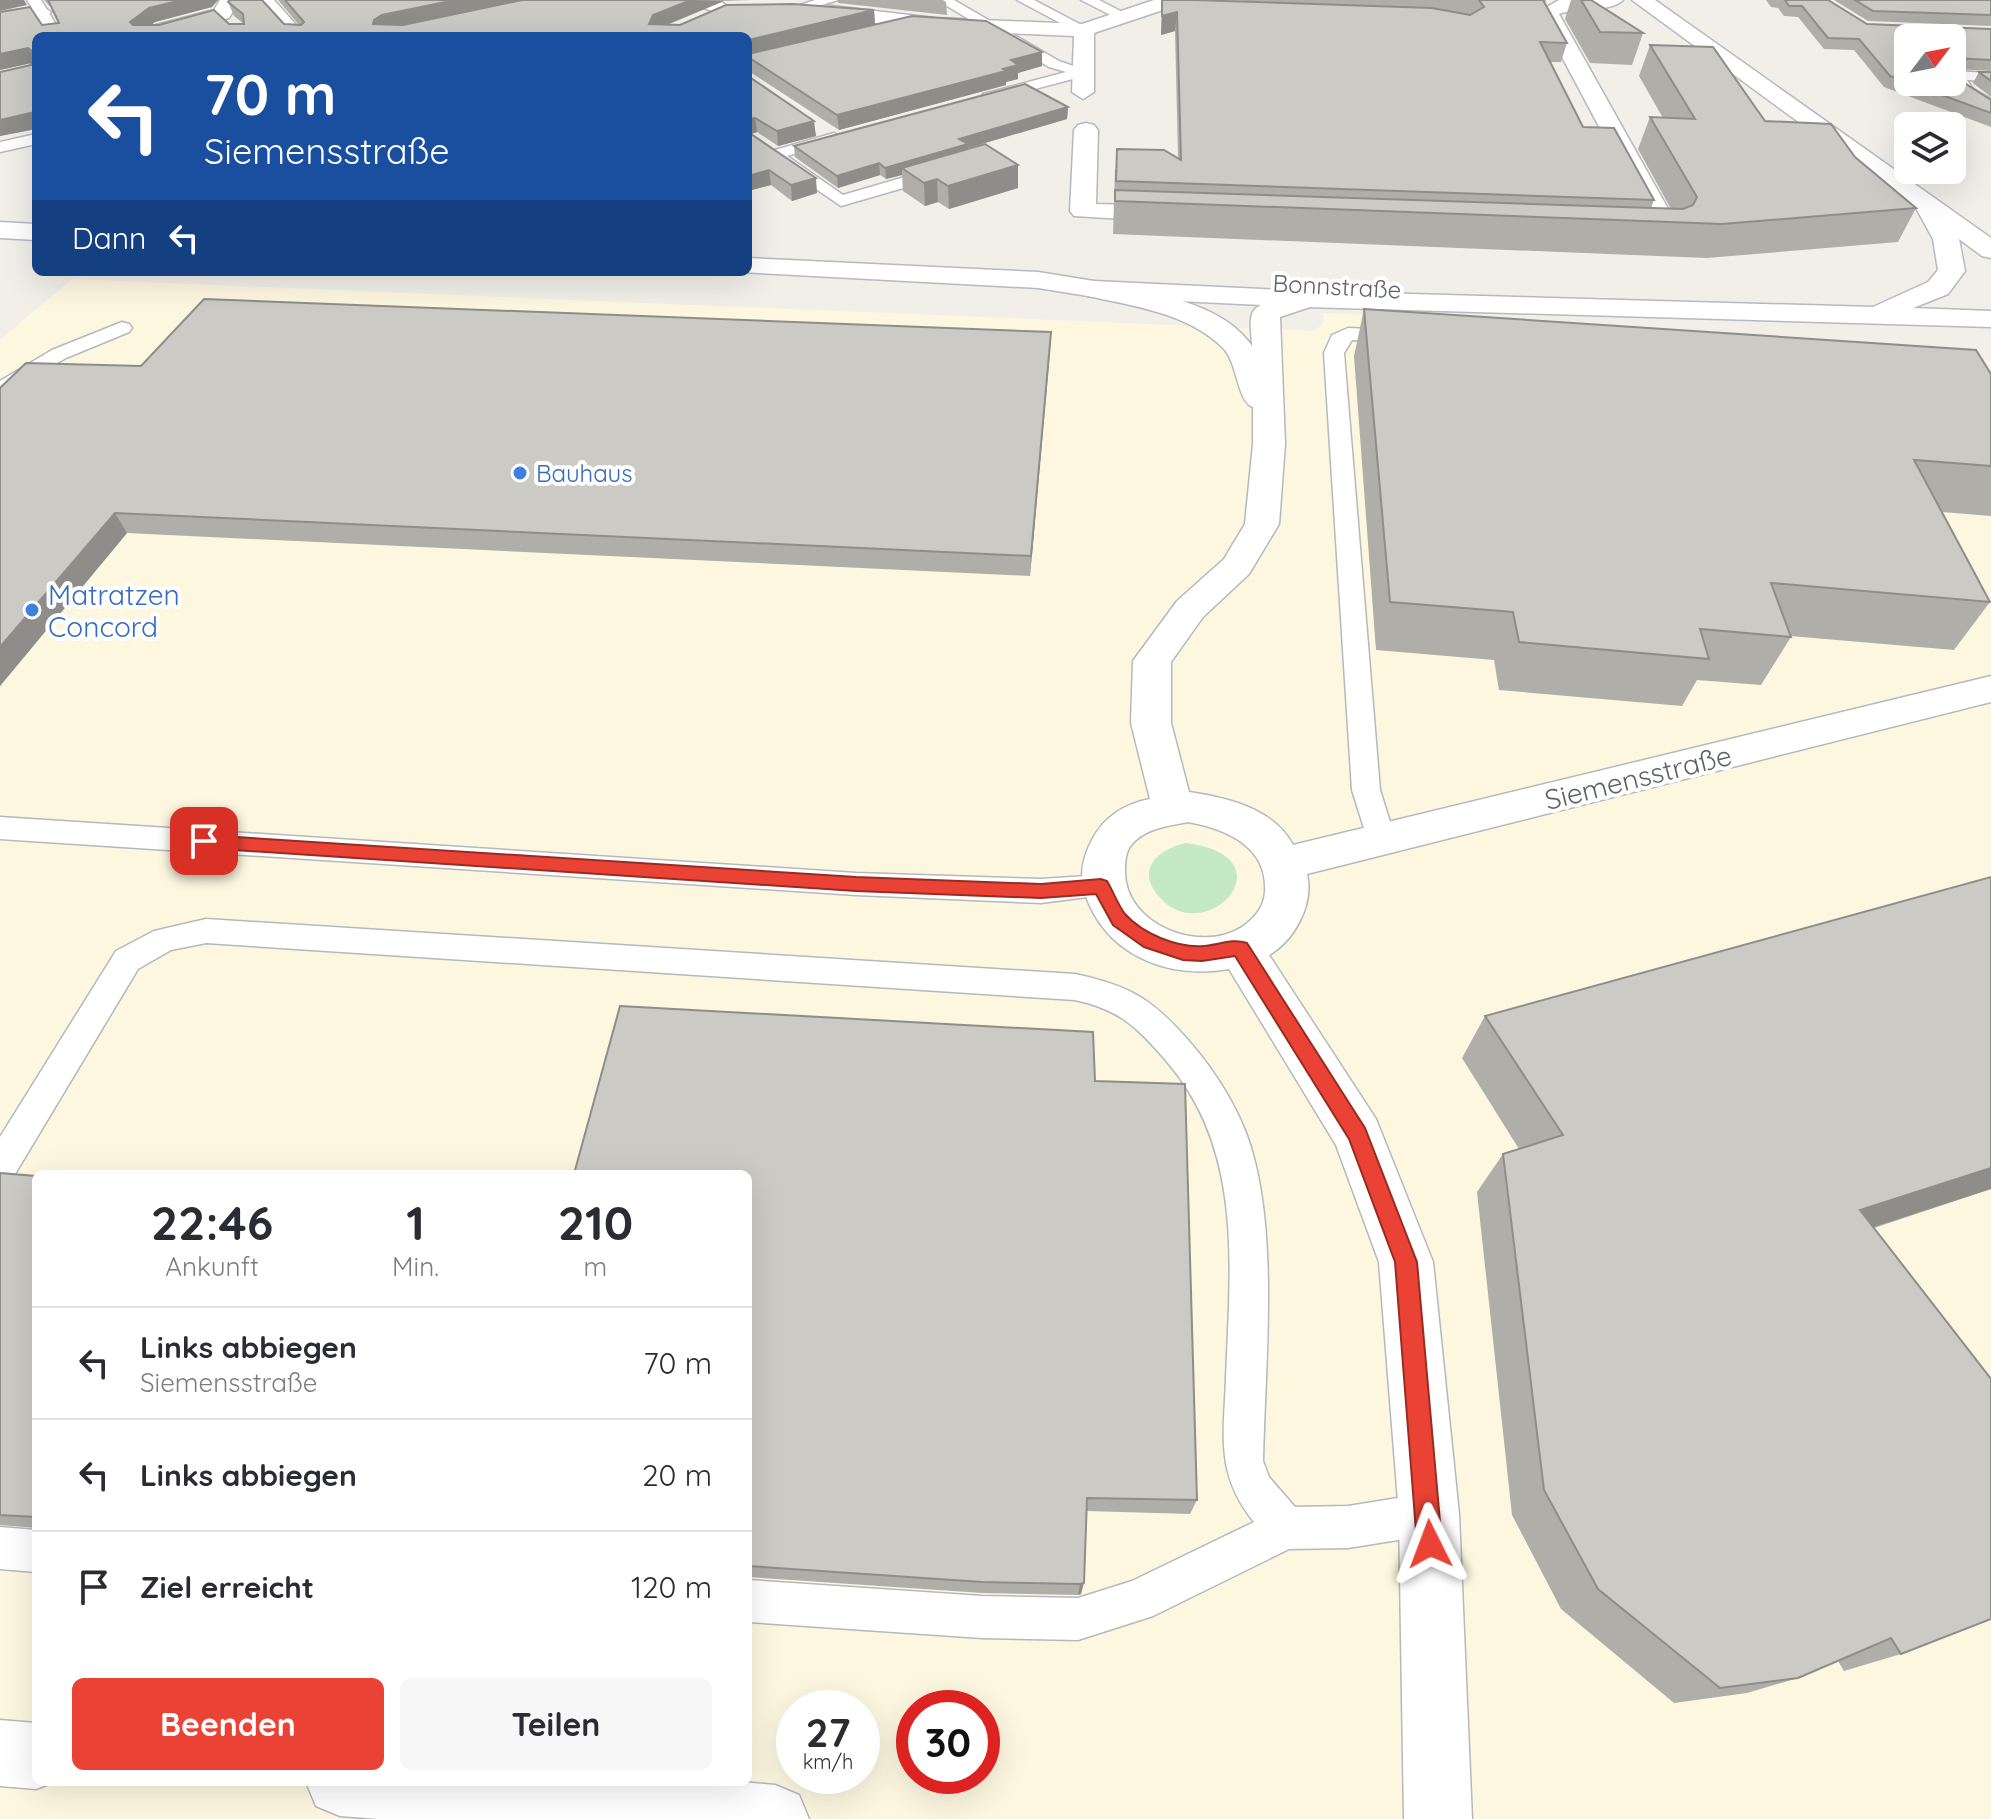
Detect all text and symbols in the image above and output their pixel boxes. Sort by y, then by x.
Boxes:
north arrow [1894,24,1966,96]
map controls [1894,24,1966,184]
text: 70 m [204,59,336,129]
icon: left [72,64,176,168]
button: layers [1894,112,1966,184]
text: Siemensstraße [204,128,450,173]
icon: left [162,216,206,260]
text: Dann [72,219,146,257]
street label: Bonnstraße [1272,268,1402,304]
place label: Bauhaus [536,458,632,488]
marker: Bauhaus [511,464,529,482]
place label: Matratzen Concord [48,577,180,644]
marker: Matratzen Concord [23,601,41,619]
street label: Siemensstraße [1541,737,1735,817]
pin [170,807,238,875]
icon: arrive [182,819,226,863]
text: 22:46 [151,1192,273,1252]
text: 1 [406,1192,425,1252]
text: 210 [558,1192,633,1252]
text: Ankunft [165,1250,259,1283]
text: Min. [392,1250,439,1283]
text: m [584,1250,607,1283]
text: Links abbiegen [140,1328,357,1366]
icon: left [72,1341,116,1385]
text: 70 m [643,1344,712,1382]
text: Siemensstraße [140,1366,317,1399]
icon: left [72,1453,116,1497]
text: Links abbiegen [140,1456,357,1494]
text: 20 m [642,1456,712,1494]
position arrow [1388,1502,1472,1586]
icon: arrive [72,1565,116,1609]
text: Ziel erreicht [140,1568,314,1606]
text: 120 m [631,1568,712,1606]
button: Beenden [72,1678,384,1770]
button: Teilen [400,1678,712,1770]
speed limit sign: 30 [896,1690,1000,1794]
text: 27 [806,1707,850,1757]
text: km/h [803,1749,853,1774]

